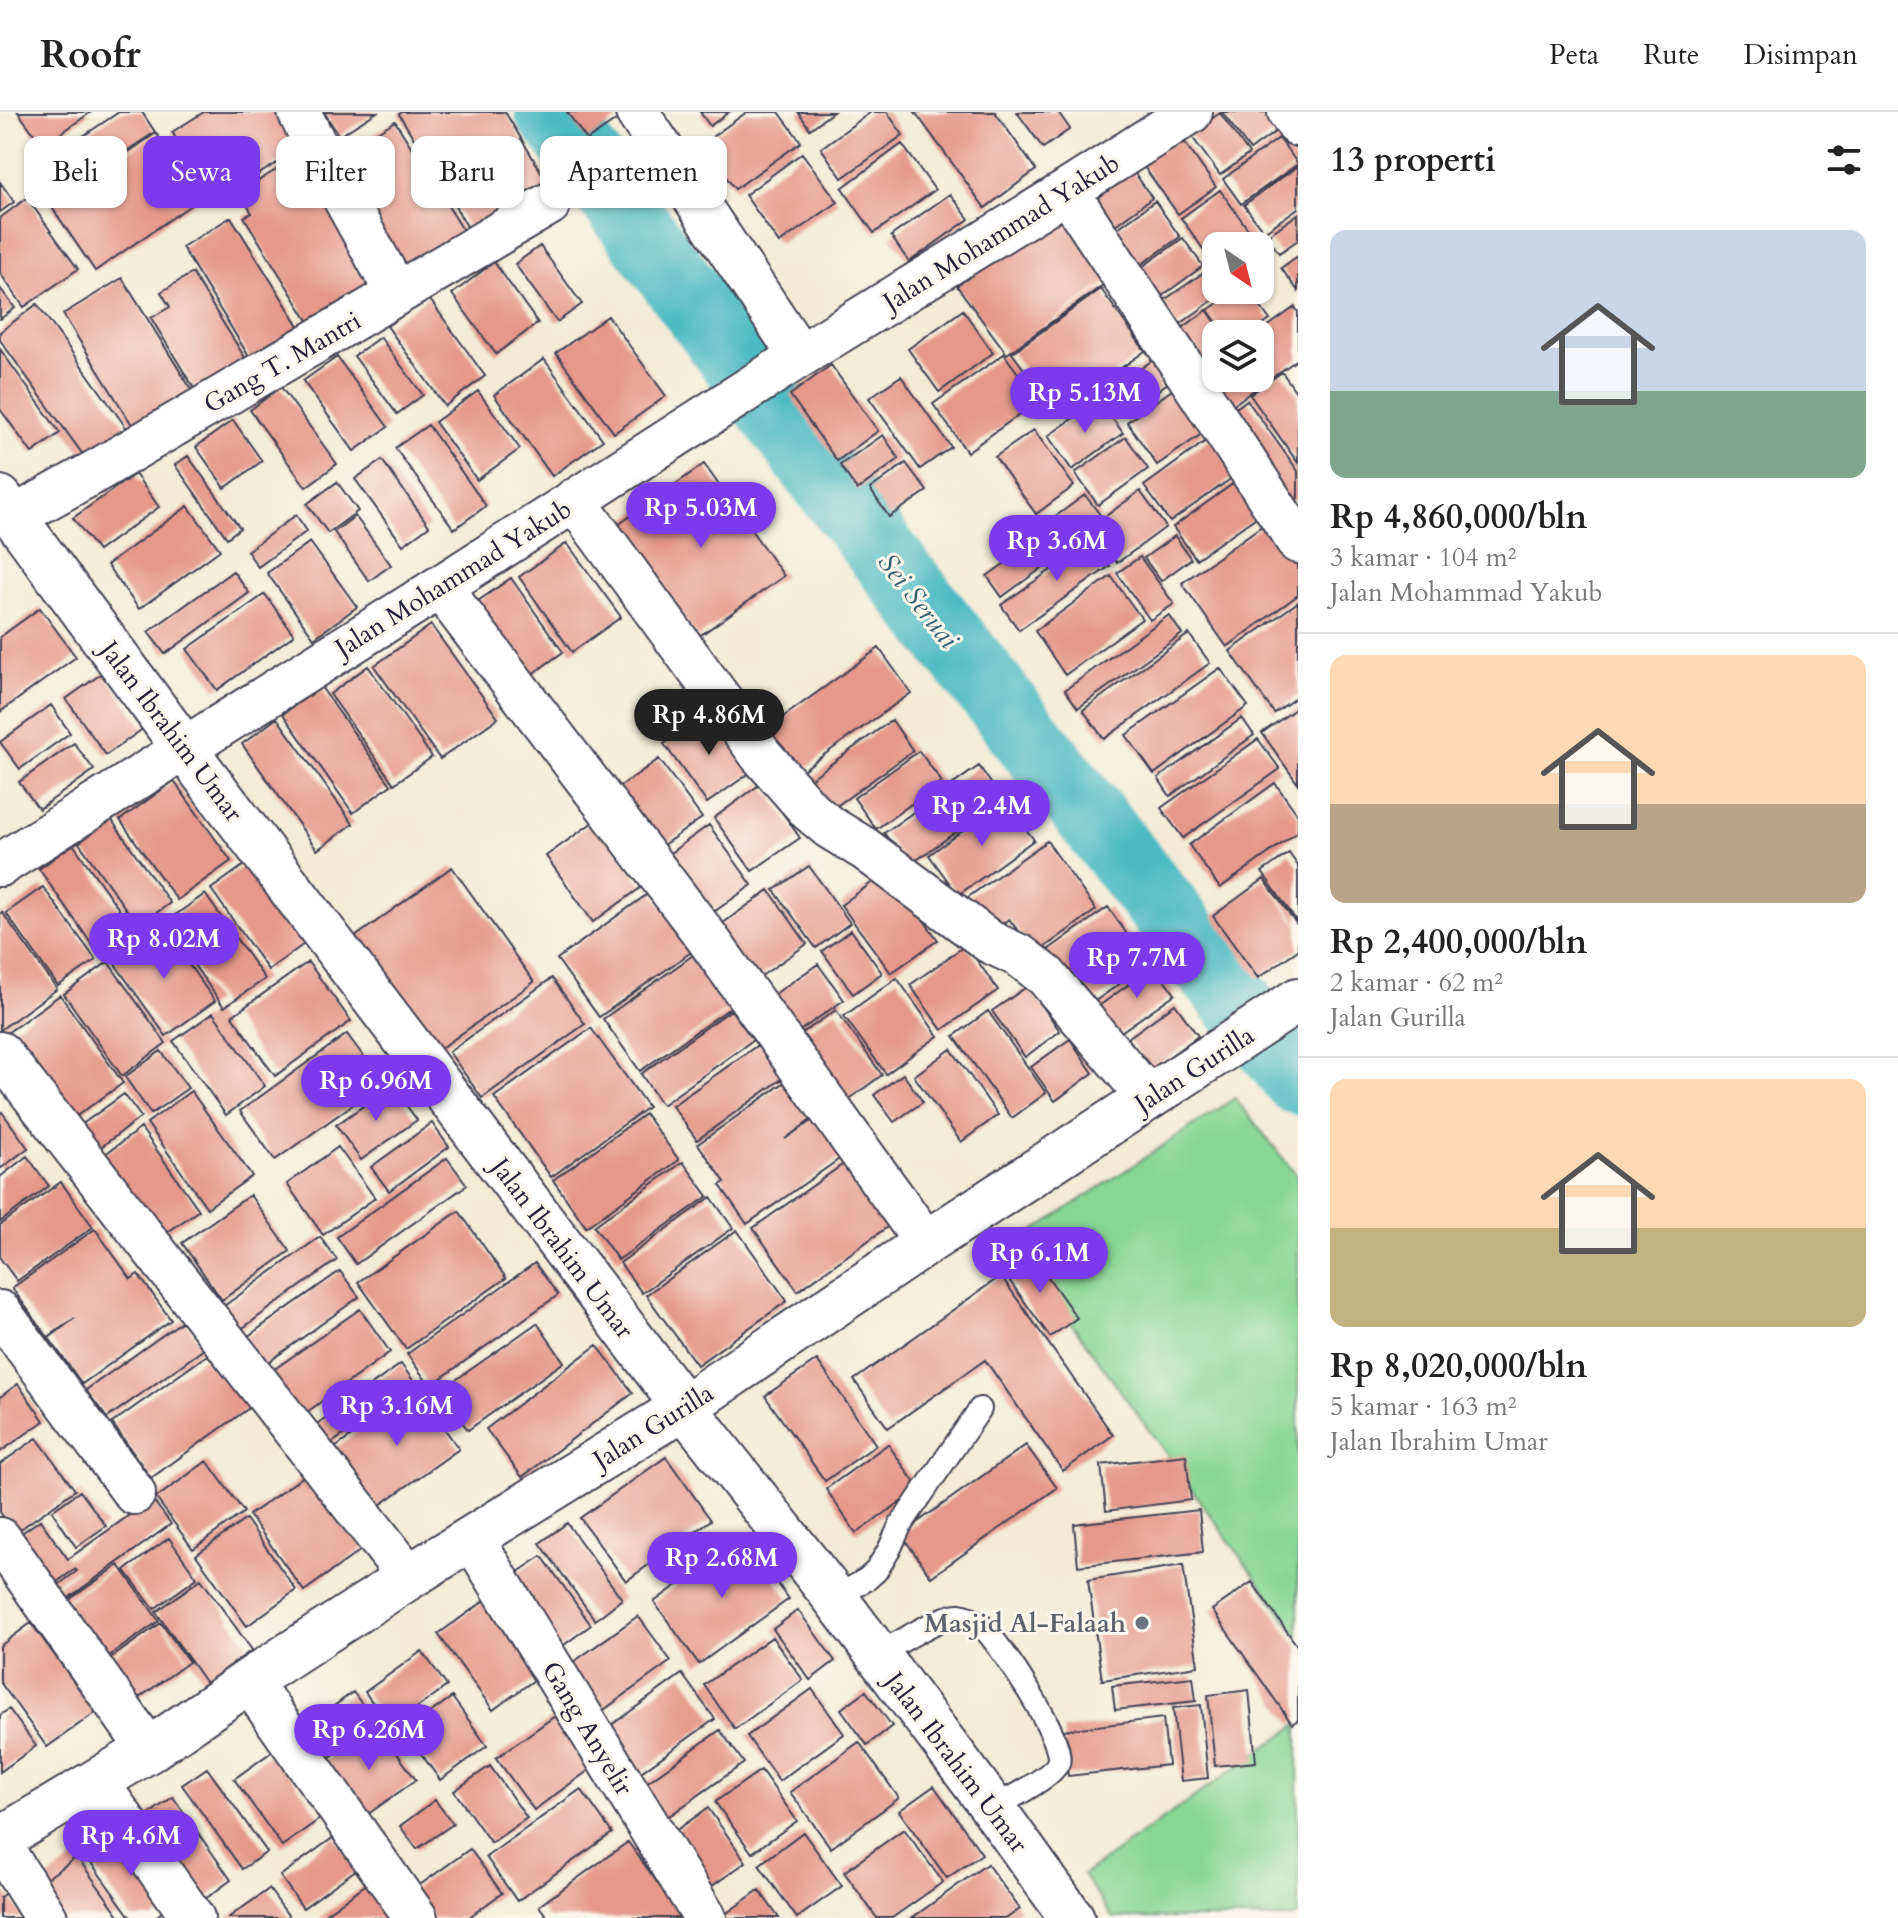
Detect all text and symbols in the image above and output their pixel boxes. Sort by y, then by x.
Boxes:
text: Roofr [40,29,141,81]
text: Peta [1549,36,1599,74]
text: Rute [1643,36,1700,74]
text: Disimpan [1744,36,1858,74]
chip: Beli [24,136,127,208]
chip: Sewa [143,136,260,208]
chip: Filter [276,136,395,208]
chip: Baru [411,136,524,208]
chip: Apartemen [540,136,727,208]
text: 13 properti [1330,137,1496,183]
icon: filters [1822,138,1866,182]
street label: Jalan Mohammad Yakub [873,145,1126,322]
north arrow [1202,232,1274,304]
map controls [1202,232,1274,392]
icon: home [1526,282,1670,426]
street label: Gang T. Mantri [197,303,367,422]
button: layers [1202,320,1274,392]
pin: Rp 5.13M [1002,367,1168,435]
text: Rp 5.13M [1028,375,1142,410]
pin: Rp 5.03M [618,482,784,550]
text: Rp 5.03M [644,490,758,525]
street label: Jalan Mohammad Yakub [325,491,578,668]
text: Rp 4,860,000/bln [1330,494,1587,540]
pin: Rp 3.6M [983,515,1131,583]
text: Rp 3.6M [1007,523,1107,558]
text: 3 kamar · 104 m² [1330,540,1516,575]
water label: Sei Seruai [869,545,968,657]
text: Jalan Mohammad Yakub [1330,575,1602,610]
street label: Jalan Ibrahim Umar [90,631,251,829]
pin: Rp 4.86M [626,689,792,757]
text: Rp 4.86M [652,697,766,732]
icon: home [1526,707,1670,851]
pin: Rp 2.4M [908,780,1056,848]
text: Rp 2.4M [932,788,1032,823]
pin: Rp 8.02M [81,913,247,981]
text: Rp 2,400,000/bln [1330,919,1587,965]
text: Rp 8.02M [107,921,221,956]
pin: Rp 7.7M [1063,932,1211,1000]
text: Rp 7.7M [1087,940,1187,975]
text: 2 kamar · 62 m² [1330,965,1503,1000]
text: Jalan Gurilla [1330,1000,1466,1035]
street label: Jalan Gurilla [1124,1018,1261,1123]
pin: Rp 6.96M [293,1055,459,1123]
text: Rp 6.96M [319,1063,433,1098]
icon: home [1526,1131,1670,1275]
street label: Jalan Ibrahim Umar [481,1148,642,1346]
pin: Rp 6.1M [966,1227,1114,1295]
text: Rp 6.1M [990,1235,1090,1270]
text: Rp 8,020,000/bln [1330,1343,1587,1389]
street label: Jalan Gurilla [583,1376,720,1479]
pin: Rp 3.16M [314,1380,480,1448]
text: Rp 3.16M [340,1388,454,1423]
text: 5 kamar · 163 m² [1330,1389,1516,1424]
text: Jalan Ibrahim Umar [1330,1424,1548,1459]
pin: Rp 2.68M [639,1532,805,1600]
text: Rp 2.68M [665,1540,779,1575]
place label: Masjid Al-Falaah [924,1606,1126,1641]
marker: Masjid Al-Falaah [1133,1614,1151,1632]
street label: Gang Anyelir [534,1655,642,1802]
street label: Jalan Ibrahim Umar [875,1662,1036,1860]
pin: Rp 6.26M [286,1704,452,1772]
text: Rp 6.26M [312,1712,426,1747]
pin: Rp 4.6M [57,1810,205,1878]
text: Rp 4.6M [81,1818,181,1853]

